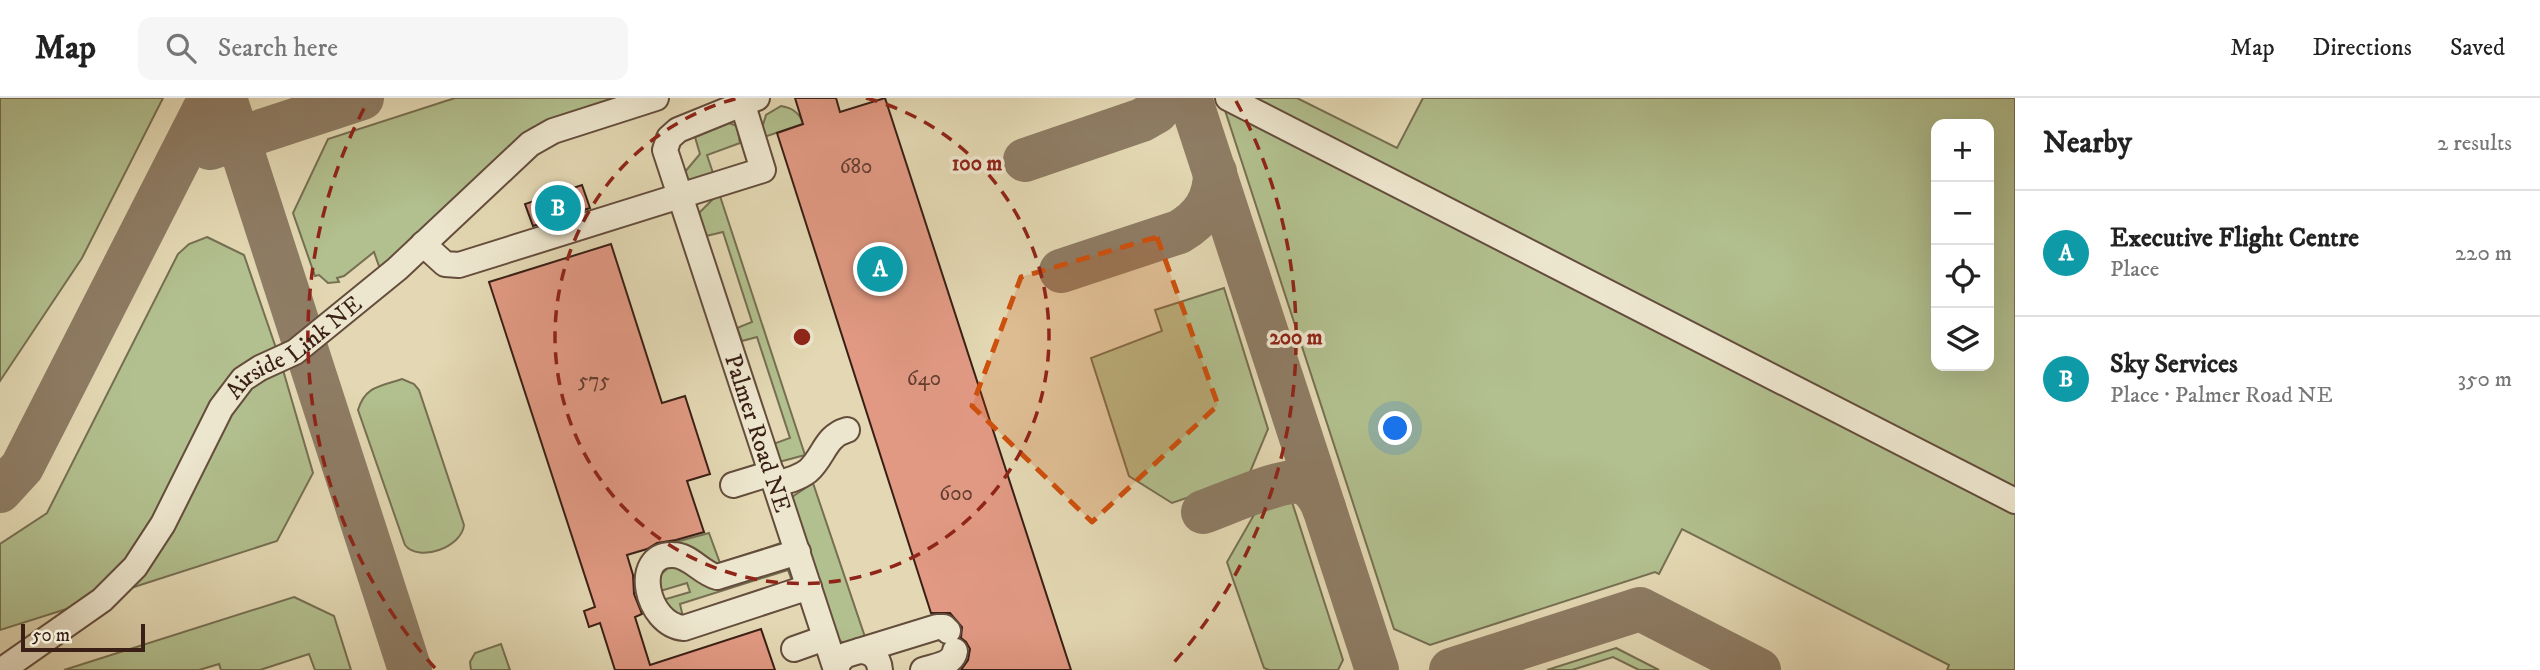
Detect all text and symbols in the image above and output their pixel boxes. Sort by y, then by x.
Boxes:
search box [138,17,628,80]
text: Map [35,28,96,69]
icon: search [162,29,200,67]
text: Search here [218,32,338,65]
text: Map [2230,33,2275,63]
text: Directions [2313,33,2412,63]
text: Saved [2450,33,2505,63]
map controls [1931,119,1994,371]
button: + [1931,119,1994,182]
text: Nearby [2043,125,2132,162]
text: 2 results [2437,129,2512,158]
text: 100 m [952,151,1002,177]
house number: 680 [840,154,872,180]
pin: B [535,182,581,234]
button: − [1931,182,1994,245]
text: Executive Flight Centre [2110,222,2359,255]
text: A [2059,239,2073,268]
text: 220 m [2455,239,2512,268]
pin: A [857,243,903,295]
button: locate [1931,245,1994,308]
text: Place [2110,255,2159,284]
street label: Airside Link NE [219,289,369,405]
button: layers [1931,308,1994,371]
centre of rings [790,325,814,349]
text: 200 m [1269,325,1323,351]
text: Sky Services [2110,348,2238,381]
street label: Palmer Road NE [717,350,797,517]
text: B [2059,365,2073,394]
text: 350 m [2457,365,2512,394]
house number: 640 [907,366,941,392]
house number: 575 [578,368,610,394]
text: Place · Palmer Road NE [2110,381,2333,410]
your location [1378,411,1412,445]
house number: 600 [939,481,973,507]
scale bar [21,621,145,653]
text: 50 m [32,624,70,647]

